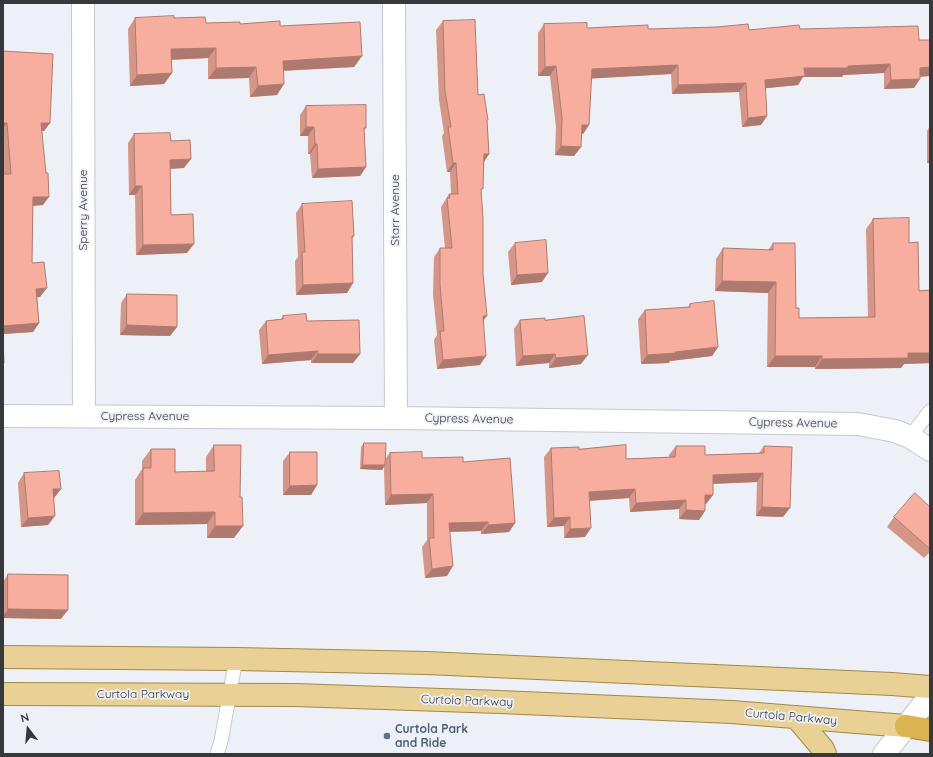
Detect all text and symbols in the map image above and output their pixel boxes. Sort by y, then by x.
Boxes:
street label: Sperry Avenue [76,169,90,251]
street label: Starr Avenue [388,174,402,246]
street label: Cypress Avenue [101,409,189,423]
street label: Cypress Avenue [425,411,513,427]
street label: Cypress Avenue [749,415,837,431]
street label: Curtola Parkway [97,687,189,701]
street label: Curtola Parkway [421,692,513,710]
street label: Curtola Parkway [744,706,838,728]
north arrow [8,709,48,749]
text: N [19,710,31,725]
place label: Curtola Park and Ride [395,722,468,750]
marker: Curtola Park and Ride [382,731,392,741]

